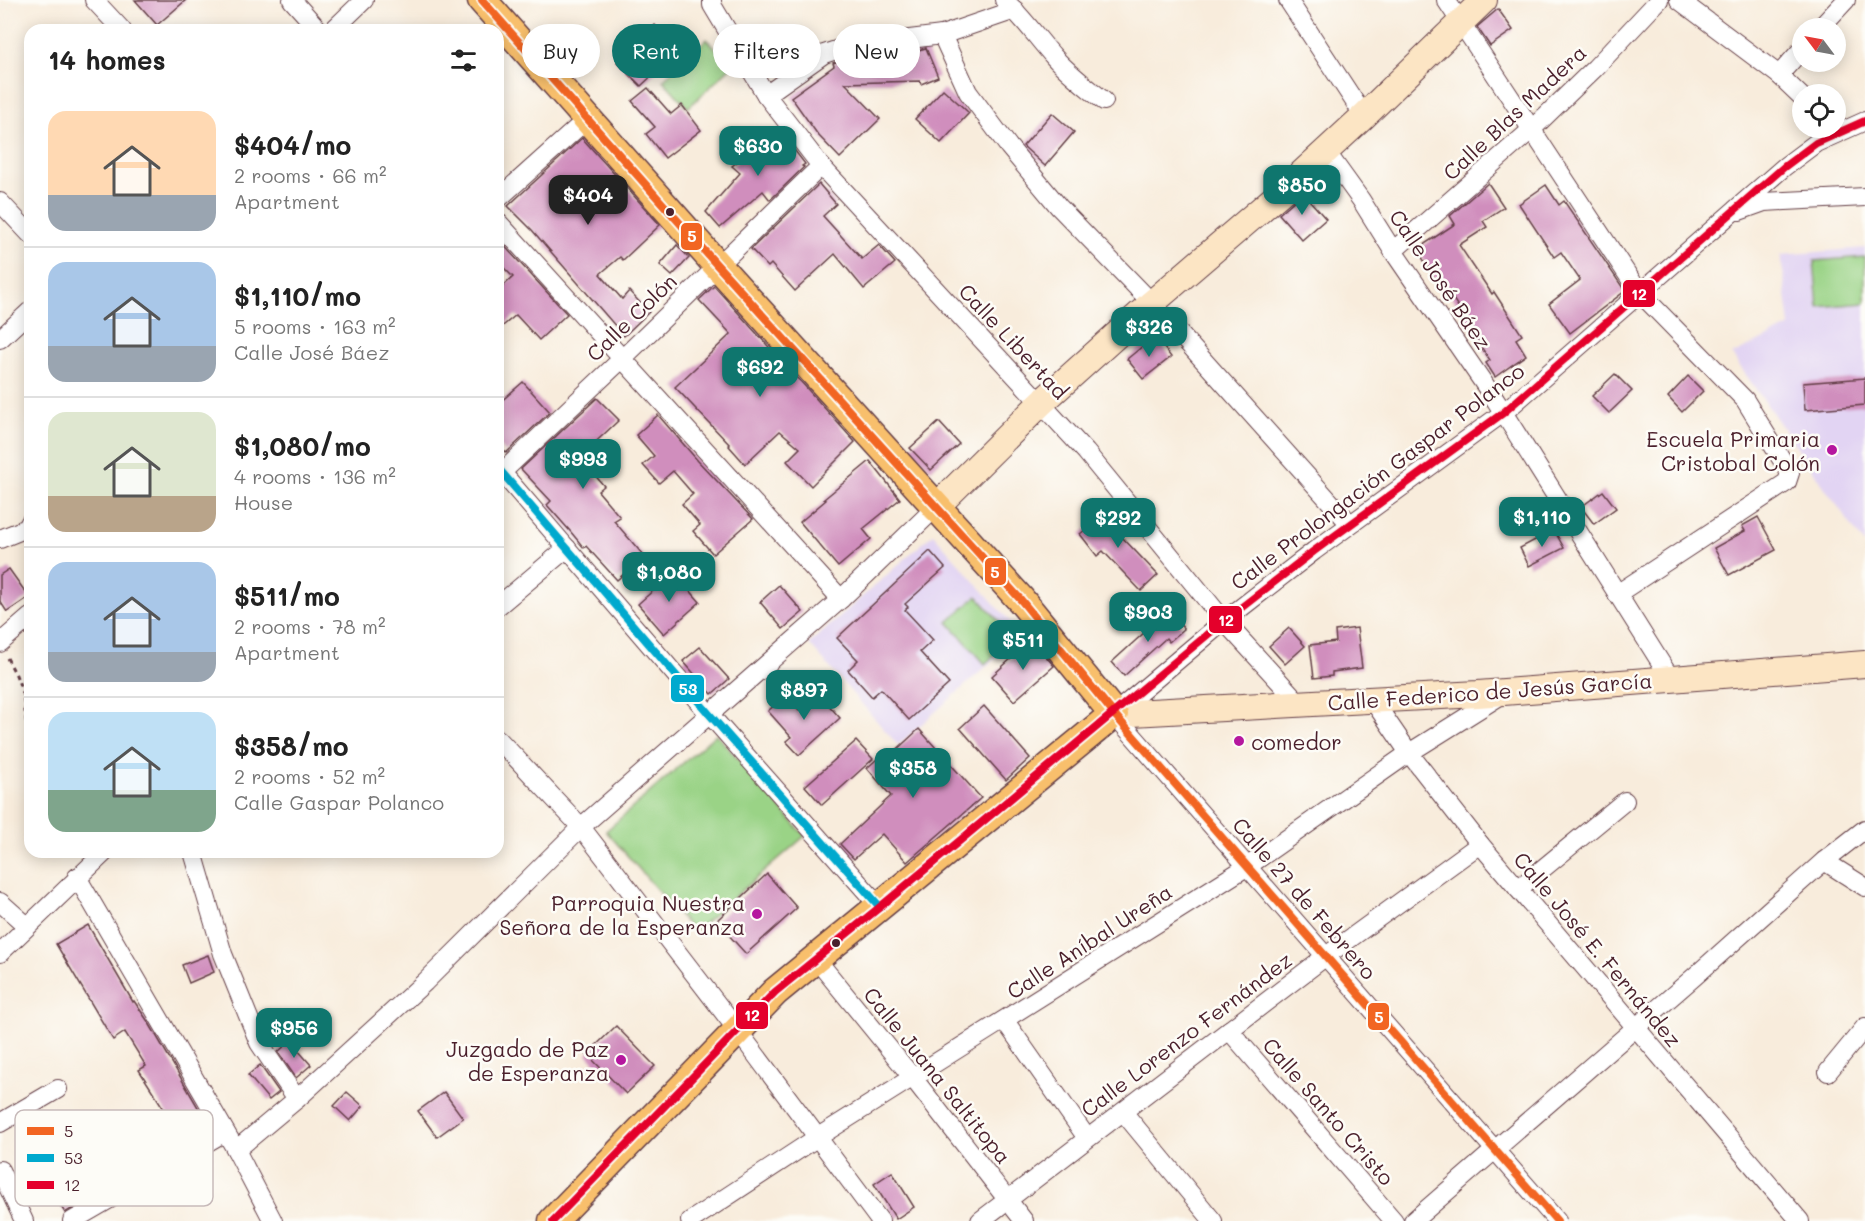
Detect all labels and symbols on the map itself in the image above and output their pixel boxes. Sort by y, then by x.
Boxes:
north arrow [1792,18,1846,72]
street label: Calle Blas Madera [1437,39,1591,185]
pin: $630 [722,126,794,177]
pin: $850 [1266,165,1338,216]
pin: $404 [552,175,624,226]
street label: Calle José Báez [1384,204,1498,354]
unlabelled marker [664,206,676,218]
line badge: 5 [680,222,703,251]
text: 5 [687,225,697,246]
street label: Calle Colón [580,267,682,367]
street label: Calle Libertad [954,278,1074,404]
line badge: 12 [1622,279,1656,308]
text: 12 [1631,283,1647,304]
pin: $326 [1113,307,1185,358]
pin: $692 [724,347,796,398]
street label: Calle Prolongación Gaspar Polanco [1225,357,1529,595]
place label: Escuela Primaria Cristobal Colón [1646,425,1820,476]
pin: $993 [547,439,619,490]
marker: Escuela Primaria Cristobal Colón [1825,443,1839,457]
pin: $1,110 [1493,497,1591,548]
pin: $292 [1082,498,1154,549]
pin: $1,080 [620,552,718,603]
line badge: 5 [984,557,1007,586]
text: 5 [990,561,1000,582]
pin: $903 [1112,592,1184,643]
line badge: 12 [1208,605,1243,634]
text: 12 [1218,609,1234,630]
pin: $511 [987,620,1059,671]
street label: Calle Federico de Jesús García [1327,666,1653,716]
pin: $897 [768,670,840,721]
line badge: 53 [670,674,705,703]
text: 53 [679,678,698,699]
place label: comedor [1251,728,1342,755]
marker: comedor [1232,734,1246,748]
pin: $358 [877,748,949,799]
street label: Calle 27 de Febrero [1227,811,1383,985]
street label: Calle José E. Fernández [1508,846,1688,1052]
street label: Calle Aníbal Ureña [1001,877,1177,1005]
place label: Parroquia Nuestra Señora de la Esperanza [499,889,745,940]
marker: Parroquia Nuestra Señora de la Esperanza [750,907,764,921]
unlabelled marker [830,937,842,949]
street label: Calle Lorenzo Fernández [1075,946,1297,1122]
street label: Calle Juana Saltitopa [858,981,1018,1169]
line badge: 12 [735,1001,769,1030]
line badge: 5 [1367,1002,1390,1031]
text: 12 [744,1004,760,1025]
text: 5 [1374,1006,1384,1027]
pin: $956 [258,1008,330,1059]
street label: Calle Santo Cristo [1257,1032,1401,1190]
place label: Juzgado de Paz de Esperanza [446,1035,609,1086]
marker: Juzgado de Paz de Esperanza [614,1053,628,1067]
legend [15,1110,213,1206]
text: 5 [64,1120,73,1141]
text: 53 [64,1147,83,1168]
text: 12 [64,1174,80,1195]

